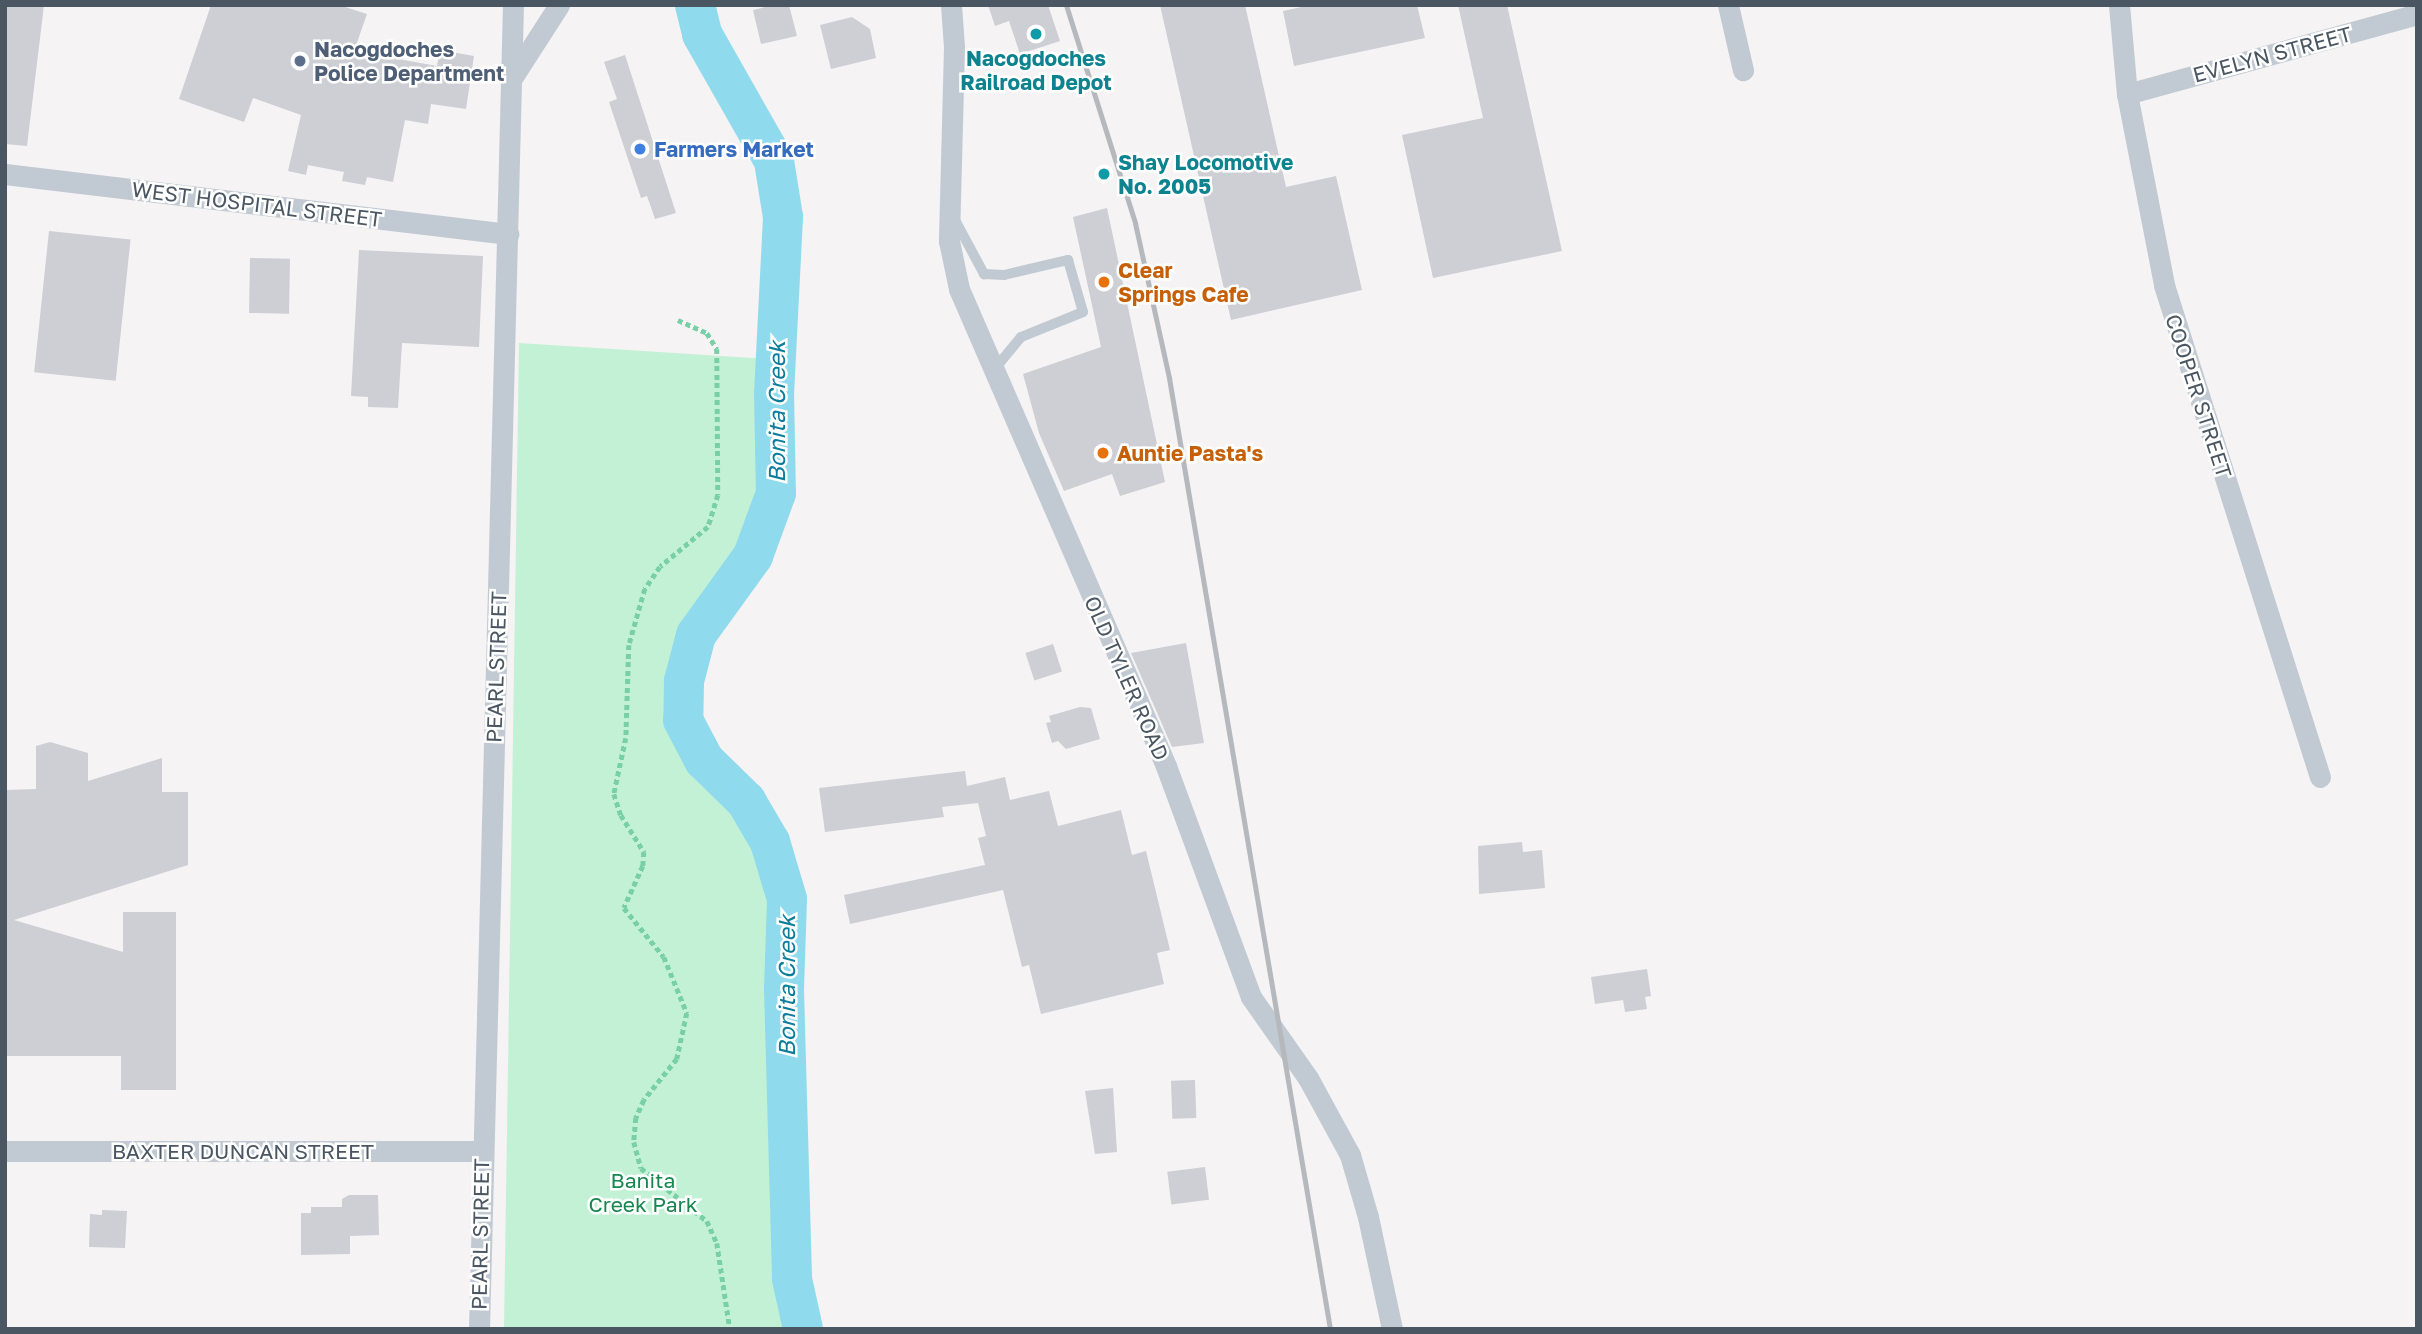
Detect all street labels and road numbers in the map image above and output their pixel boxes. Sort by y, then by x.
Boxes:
street label: EVELYN STREET [2190,21,2354,87]
street label: WEST HOSPITAL STREET [131,176,383,232]
street label: COOPER STREET [2161,311,2237,481]
street label: PEARL STREET [481,591,511,743]
street label: OLD TYLER ROAD [1079,592,1175,764]
street label: BAXTER DUNCAN STREET [112,1138,374,1164]
street label: PEARL STREET [466,1158,494,1310]

